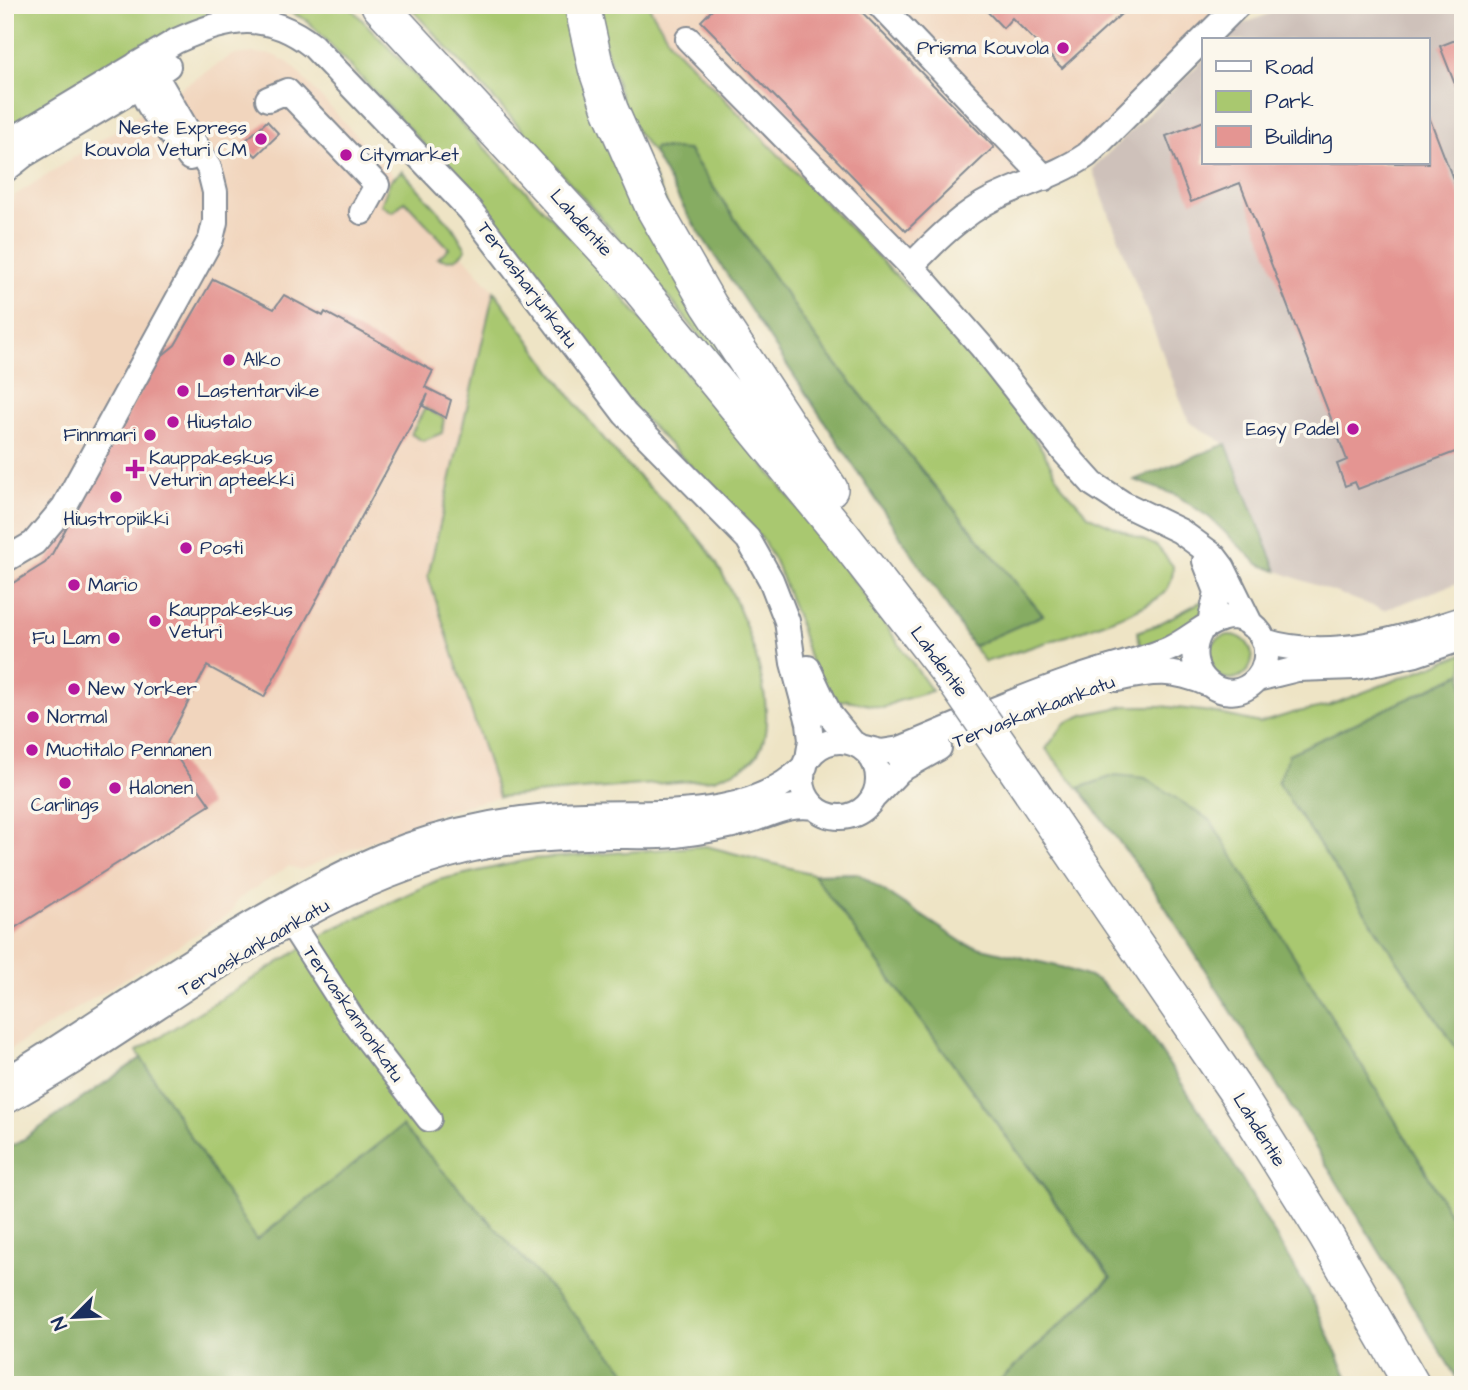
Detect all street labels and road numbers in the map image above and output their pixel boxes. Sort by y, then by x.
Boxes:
street label: Lahdentie [543,183,619,263]
street label: Tervasharjunkatu [470,216,584,354]
street label: Lahdentie [903,621,975,703]
street label: Tervaskankaankatu [949,669,1119,755]
street label: Tervaskankaankatu [173,892,335,1004]
street label: Tervaskannonkatu [296,940,410,1088]
street label: Lahdentie [1226,1088,1292,1172]

